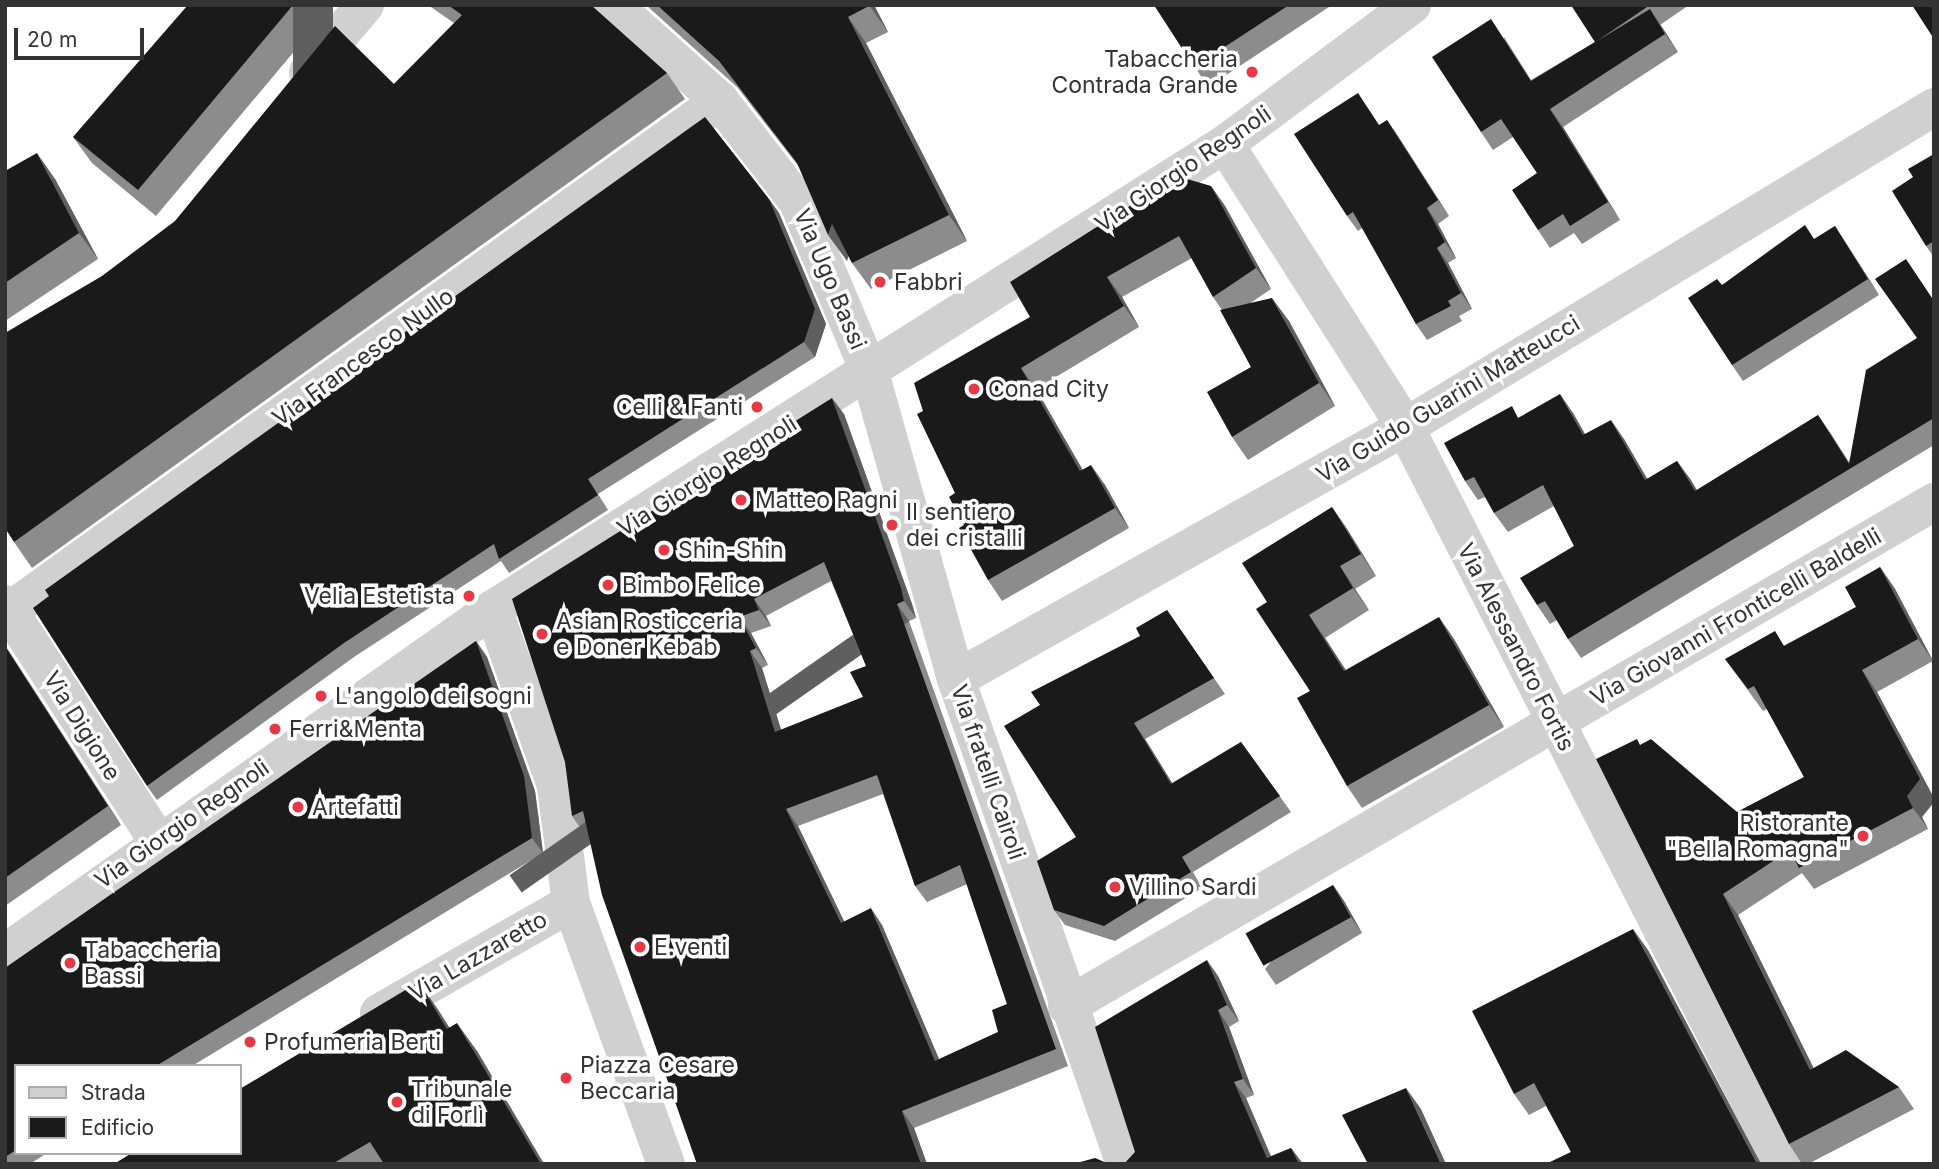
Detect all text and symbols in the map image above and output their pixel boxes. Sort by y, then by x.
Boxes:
scale bar [18,14,147,58]
text: 20 m [27,27,77,52]
place label: Tabaccheria Contrada Grande [1051,45,1238,99]
marker: Tabaccheria Contrada Grande [1244,64,1260,80]
street label: Via Giorgio Regnoli [1090,100,1276,238]
street label: Via Ugo Bassi [788,205,872,353]
place label: Fabbri [894,268,963,296]
marker: Fabbri [872,274,888,290]
street label: Via Francesco Nullo [267,282,459,432]
street label: Via Guido Guarini Matteucci [1311,309,1585,489]
place label: Conad City [988,375,1109,403]
marker: Conad City [966,381,982,397]
place label: Celli & Fanti [616,393,743,421]
marker: Celli & Fanti [749,399,765,415]
street label: Via Giorgio Regnoli [612,410,802,542]
place label: Matteo Ragni [755,486,897,514]
marker: Matteo Ragni [733,492,749,508]
place label: Il sentiero dei cristalli [906,498,1023,552]
marker: Il sentiero dei cristalli [884,517,900,533]
street label: Via Giovanni Fronticelli Baldelli [1586,522,1886,712]
place label: Shin-Shin [678,536,784,564]
street label: Via Alessandro Fortis [1452,538,1580,756]
marker: Shin-Shin [656,542,672,558]
place label: Bimbo Felice [622,571,761,599]
marker: Bimbo Felice [600,577,616,593]
place label: Velia Estetista [304,582,455,610]
marker: Velia Estetista [461,588,477,604]
place label: Asian Rosticceria e Doner Kebab [556,607,743,661]
marker: Asian Rosticceria e Doner Kebab [534,626,550,642]
street label: Via Digione [38,666,126,786]
street label: Via fratelli Cairoli [945,681,1031,863]
place label: L'angolo dei sogni [335,682,532,710]
marker: L'angolo dei sogni [313,688,329,704]
place label: Ferri&Menta [289,715,422,743]
marker: Ferri&Menta [267,721,283,737]
street label: Via Giorgio Regnoli [90,754,274,894]
place label: Artefatti [312,793,399,821]
marker: Artefatti [290,799,306,815]
place label: Ristorante "Bella Romagna" [1667,809,1849,863]
marker: Ristorante "Bella Romagna" [1855,828,1871,844]
place label: Villino Sardi [1129,873,1257,901]
marker: Villino Sardi [1107,879,1123,895]
street label: Via Lazzaretto [404,905,552,1007]
place label: E.venti [654,933,727,961]
place label: Tabaccheria Bassi [84,936,218,990]
marker: E.venti [632,939,648,955]
marker: Tabaccheria Bassi [62,955,78,971]
place label: Profumeria Berti [264,1028,441,1056]
marker: Profumeria Berti [242,1034,258,1050]
place label: Piazza Cesare Beccaria [580,1051,735,1105]
legend [14,1064,242,1155]
marker: Piazza Cesare Beccaria [558,1070,574,1086]
place label: Tribunale di Forlì [411,1075,512,1129]
text: Strada [81,1080,146,1105]
marker: Tribunale di Forlì [389,1094,405,1110]
text: Edificio [81,1115,154,1140]

